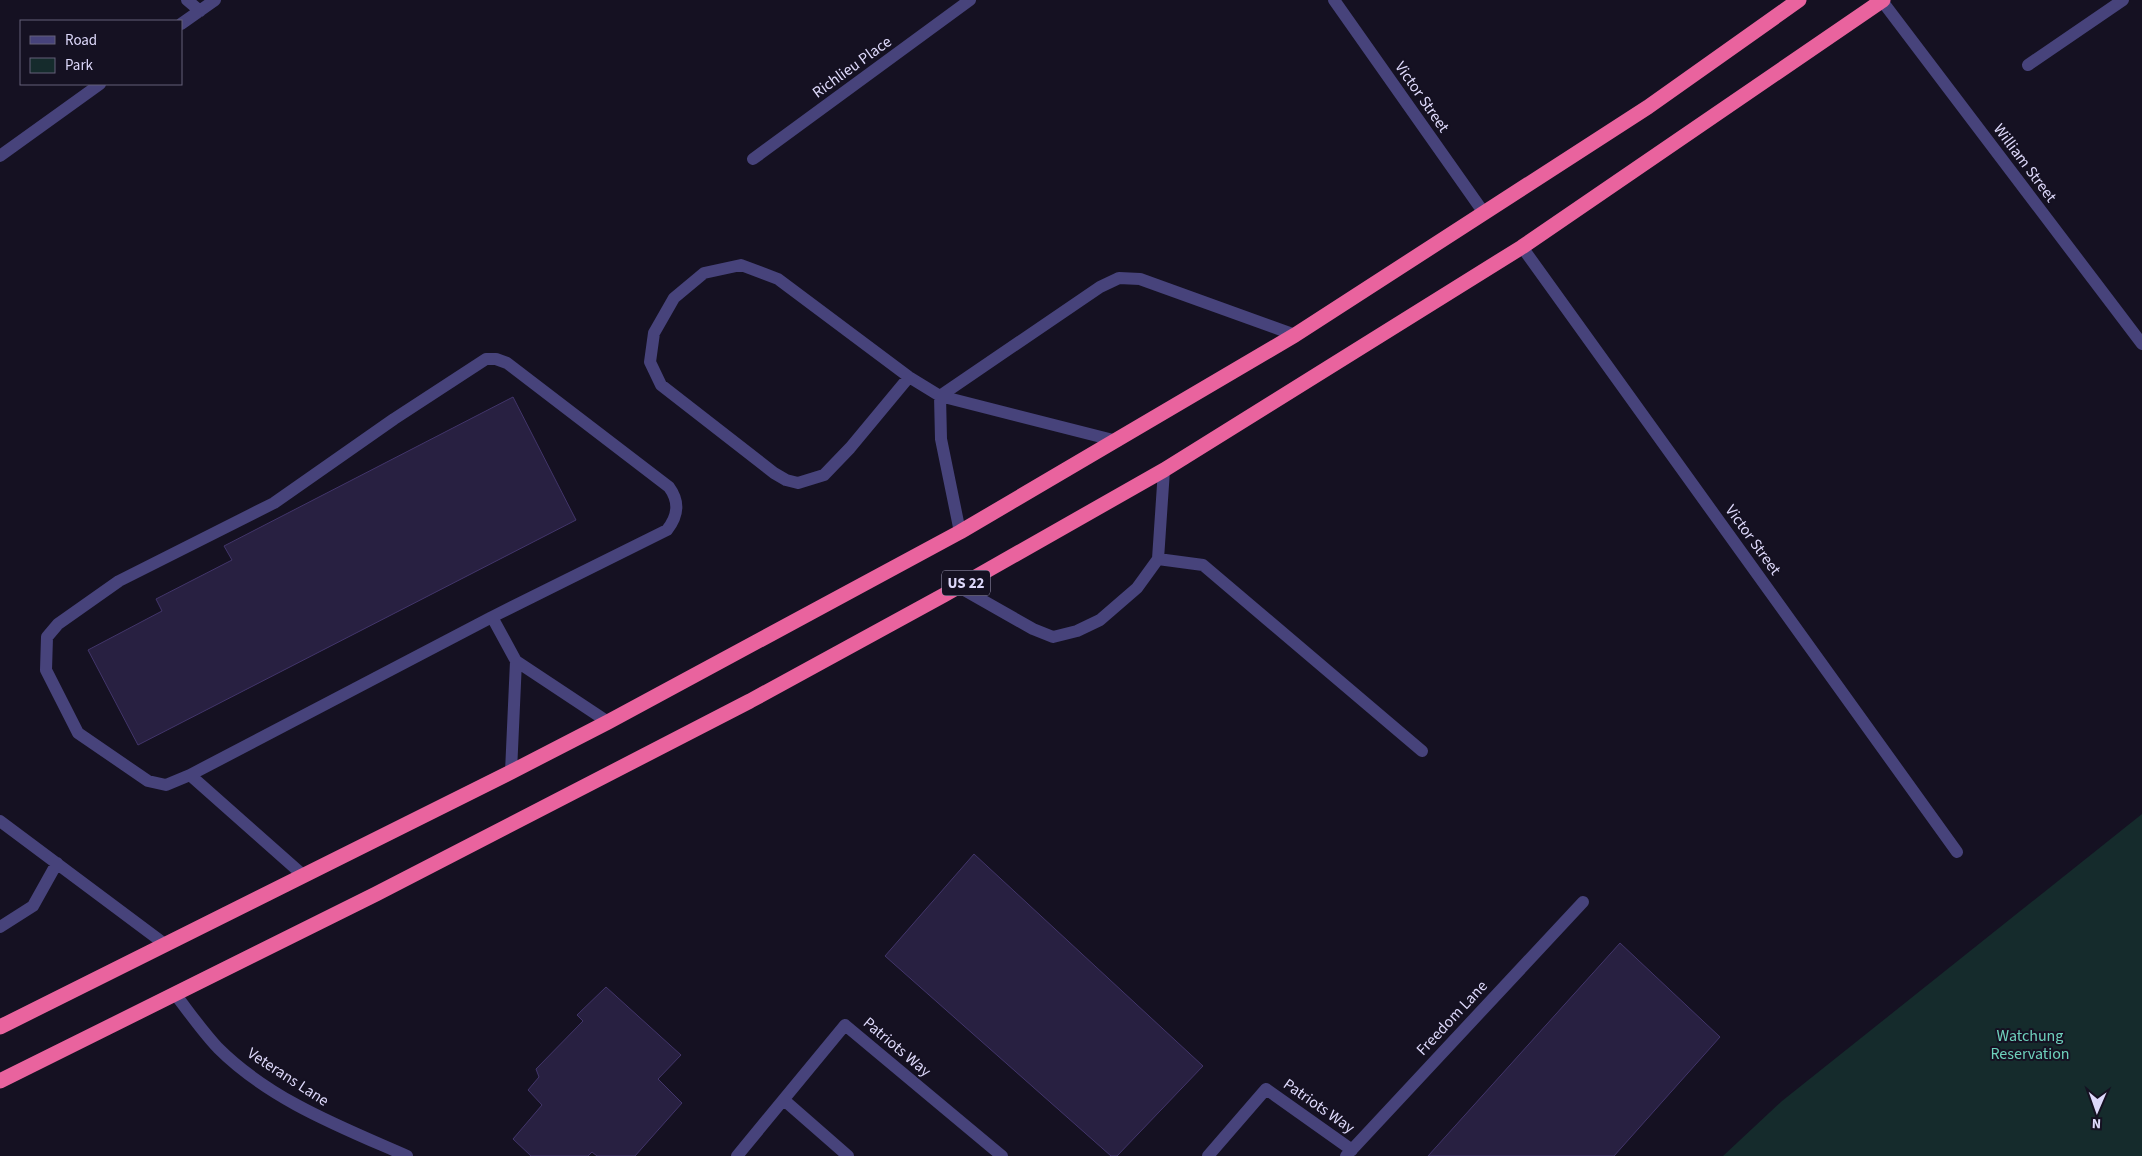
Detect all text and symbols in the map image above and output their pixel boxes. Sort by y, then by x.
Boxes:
legend [20,20,182,85]
text: Road [65,30,97,51]
street label: Richlieu Place [808,31,896,103]
text: Park [65,55,94,76]
street label: Victor Street [1389,57,1455,137]
street label: William Street [1988,119,2062,207]
street label: Victor Street [1720,500,1786,580]
road number: US 22 [942,570,990,596]
street label: Freedom Lane [1411,976,1493,1060]
street label: Patriots Way [858,1012,936,1082]
park label: Watchung Reservation [1990,1025,2070,1065]
street label: Veterans Lane [243,1042,333,1112]
street label: Patriots Way [1279,1073,1360,1139]
north arrow [2072,1086,2122,1136]
text: N [2092,1113,2102,1133]

